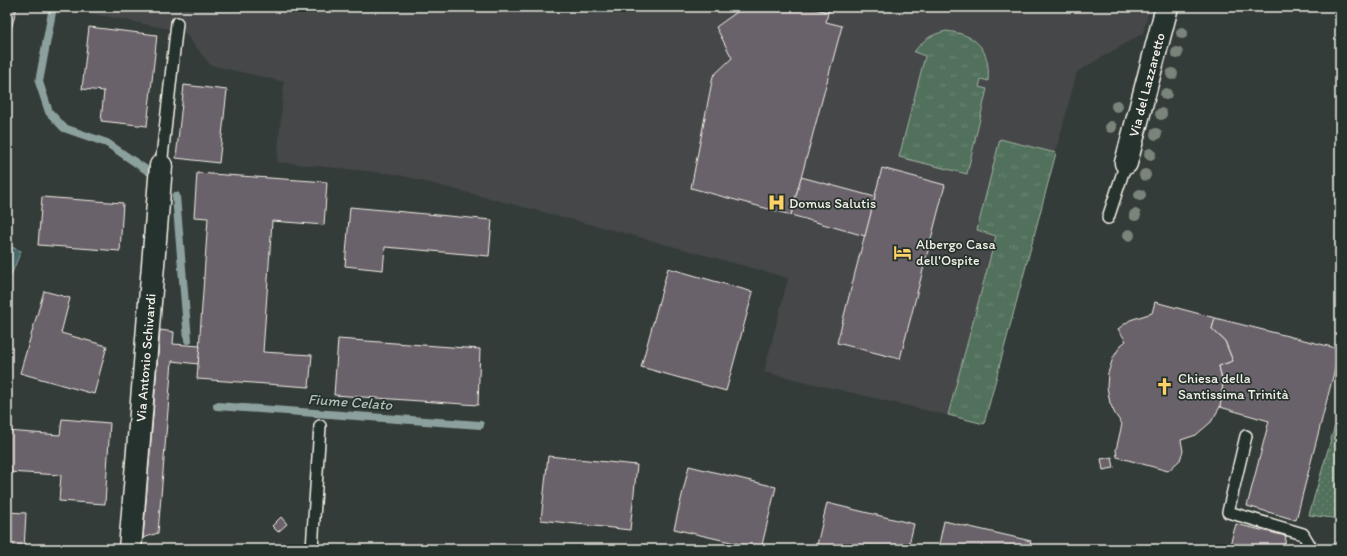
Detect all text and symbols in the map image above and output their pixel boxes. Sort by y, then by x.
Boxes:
street label: Via del Lazzaretto [1125,31,1168,139]
hospital icon: Domus Salutis [766,193,786,213]
place label: Domus Salutis [789,195,876,212]
place label: Albergo Casa dell'Ospite [916,236,996,269]
hotel icon: Albergo Casa dell'Ospite [893,242,913,262]
street label: Via Antonio Schivardi [132,293,159,422]
place label: Chiesa della Santissima Trinità [1178,370,1289,403]
church icon: Chiesa della Santissima Trinità [1155,376,1175,396]
water label: Fiume Celato [307,390,393,414]

